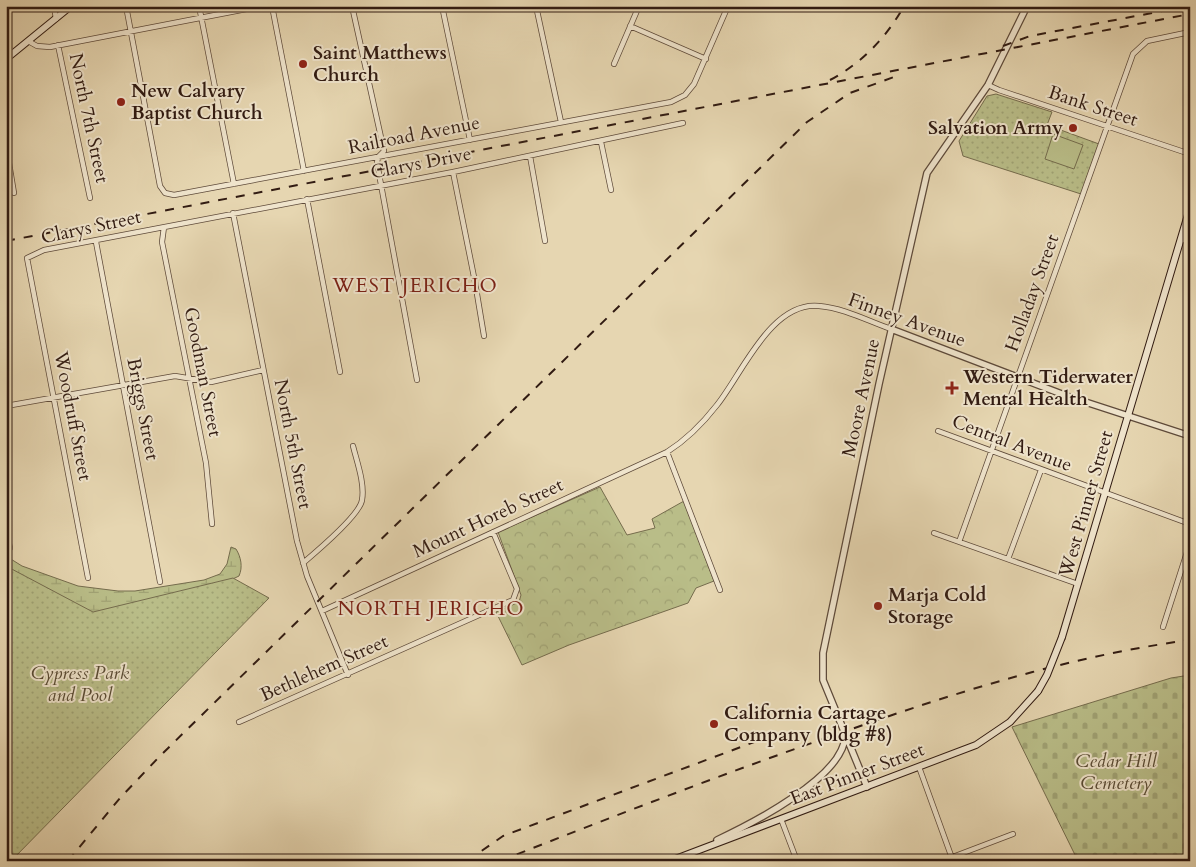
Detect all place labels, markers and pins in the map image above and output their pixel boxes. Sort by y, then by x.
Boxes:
place label: Saint Matthews Church [313,40,447,88]
marker: Saint Matthews Church [297,58,309,70]
place label: New Calvary Baptist Church [131,78,263,126]
marker: New Calvary Baptist Church [115,96,127,108]
place label: Salvation Army [928,115,1063,141]
marker: Salvation Army [1067,122,1079,134]
place label: Western Tiderwater Mental Health [962,364,1133,412]
marker: Western Tiderwater Mental Health [945,381,959,395]
place label: Marja Cold Storage [888,582,986,630]
marker: Marja Cold Storage [872,600,884,612]
place label: California Cartage Company (bldg #8) [724,700,893,748]
marker: California Cartage Company (bldg #8) [708,718,720,730]

